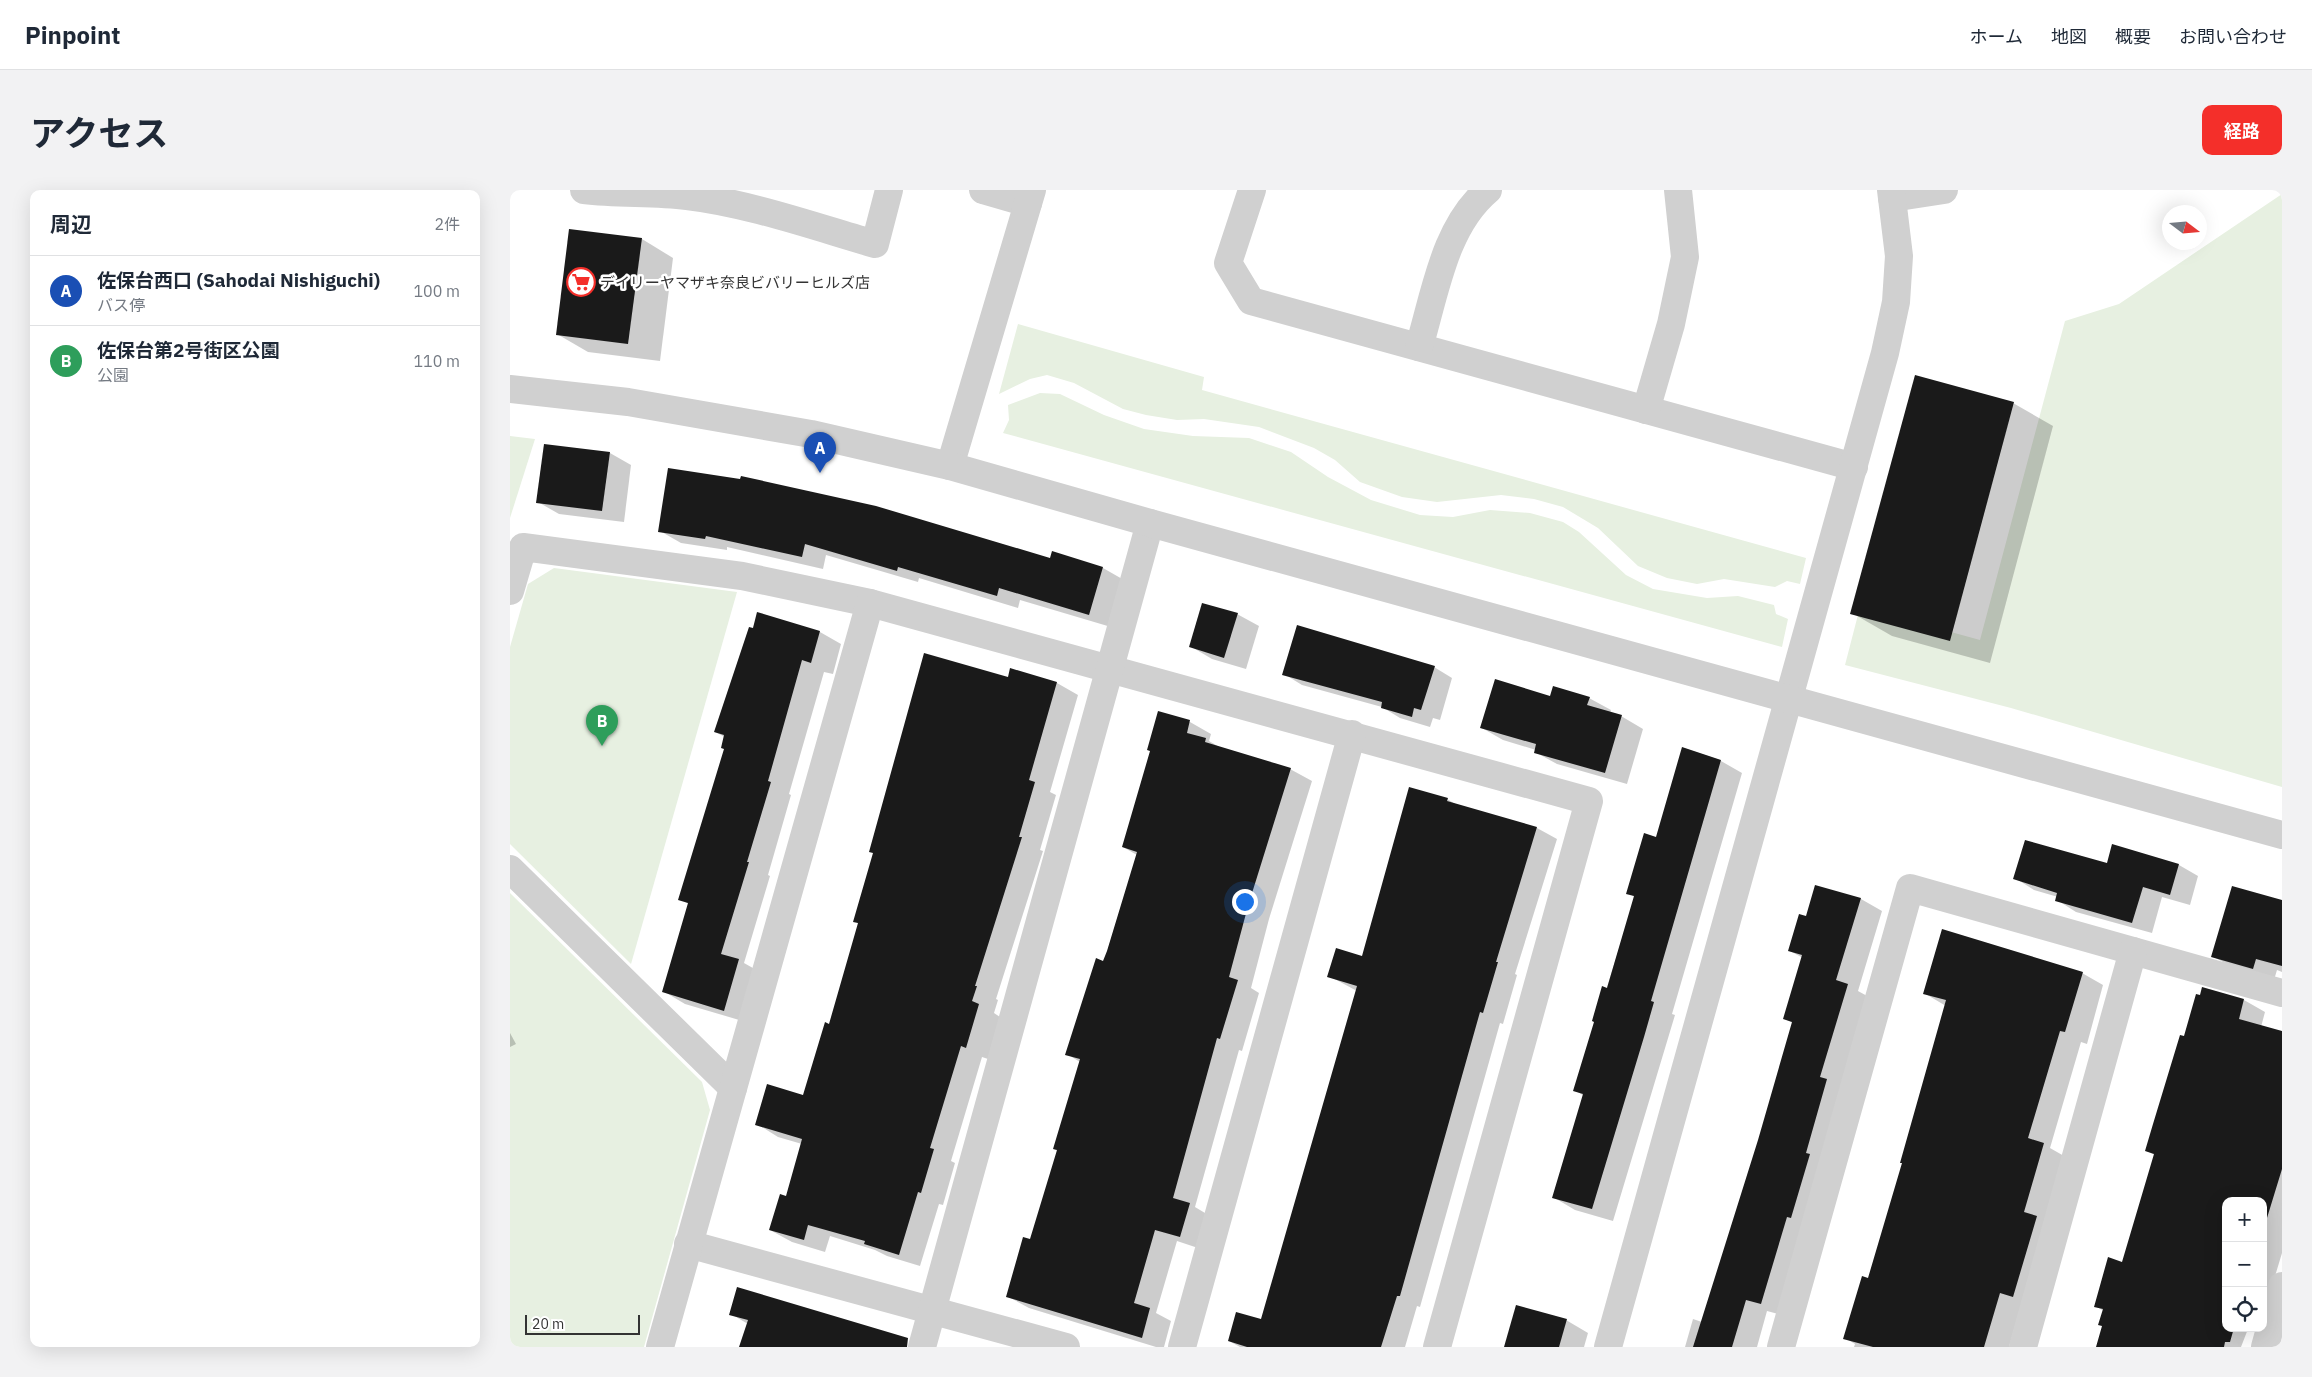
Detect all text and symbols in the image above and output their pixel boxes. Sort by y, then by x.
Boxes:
text: Pinpoint [25,19,120,51]
text: ホーム [1970,25,2023,48]
text: 地図 [2051,25,2087,48]
text: 概要 [2115,25,2151,48]
text: お問い合わせ [2179,25,2287,48]
button: 経路 [2202,105,2282,155]
text: アクセス [30,110,168,156]
north arrow [2162,205,2207,250]
text: 周辺 [50,210,92,238]
text: 2件 [434,214,460,234]
supermarket icon: デイリーヤマザキ奈良ビバリーヒルズ店 [566,267,596,297]
text: 佐保台西口 (Sahodai Nishiguchi) [97,268,380,292]
place label: デイリーヤマザキ奈良ビバリーヒルズ店 [600,273,870,292]
text: A [61,281,71,301]
text: 100 m [413,281,460,301]
text: バス停 [97,295,145,315]
text: 佐保台第2号街区公園 [97,338,279,362]
text: B [61,351,71,371]
text: 110 m [413,351,460,371]
text: 公園 [97,365,129,385]
pin: A [804,432,836,473]
pin: B [586,705,618,746]
your location [1232,889,1258,915]
map controls [2222,1197,2267,1332]
button: + [2222,1197,2267,1242]
button: − [2222,1242,2267,1287]
button: locate [2222,1287,2267,1332]
scale bar [525,1312,640,1335]
text: 20 m [532,1315,564,1333]

